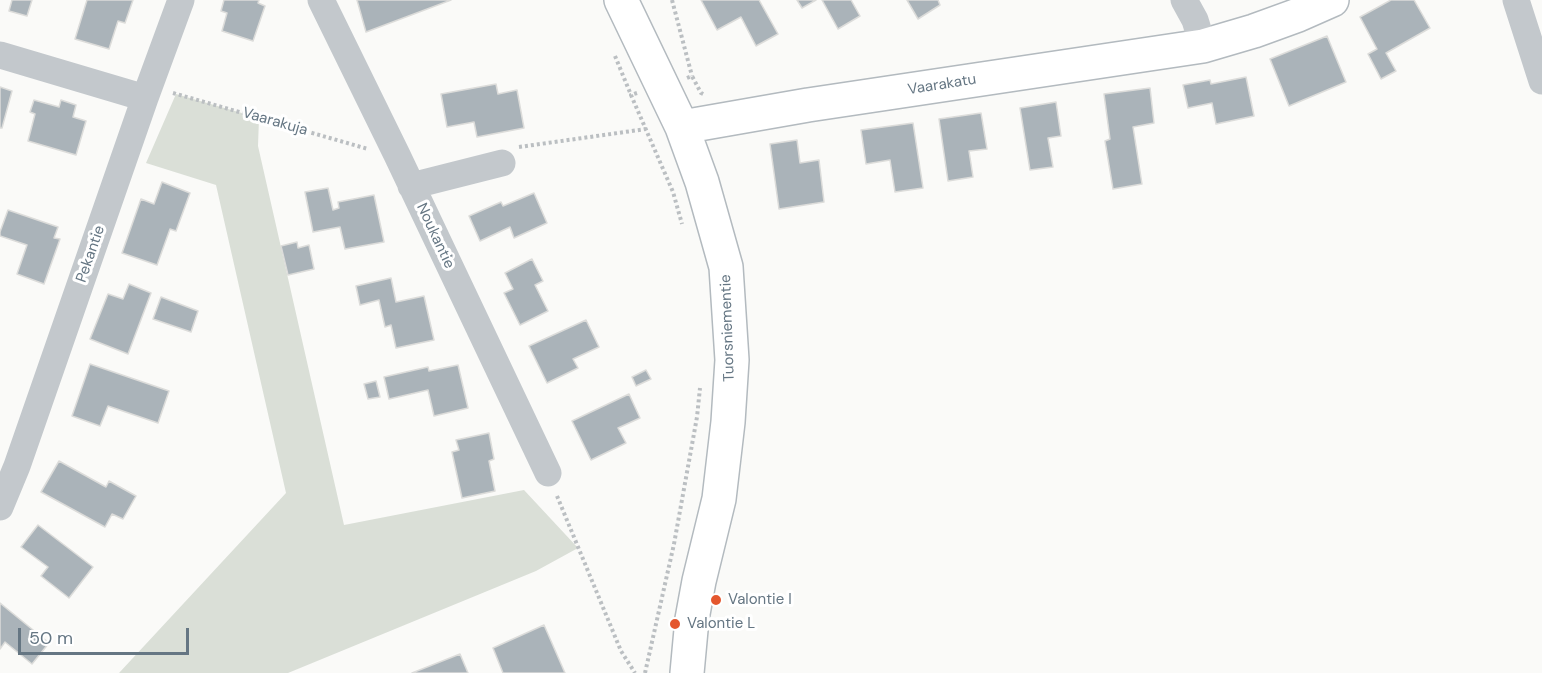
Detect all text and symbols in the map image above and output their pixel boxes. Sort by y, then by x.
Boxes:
street label: Vaarakatu [906,71,978,99]
street label: Vaarakuja [240,104,310,140]
street label: Noukantie [412,200,458,272]
street label: Pekantie [73,223,109,285]
street label: Tuorsniementie [717,274,739,382]
place label: Valontie I [728,591,792,609]
marker: Valontie I [709,593,723,607]
place label: Valontie L [687,615,755,633]
scale bar [21,616,192,654]
marker: Valontie L [668,617,682,631]
text: 50 m [29,626,73,650]

